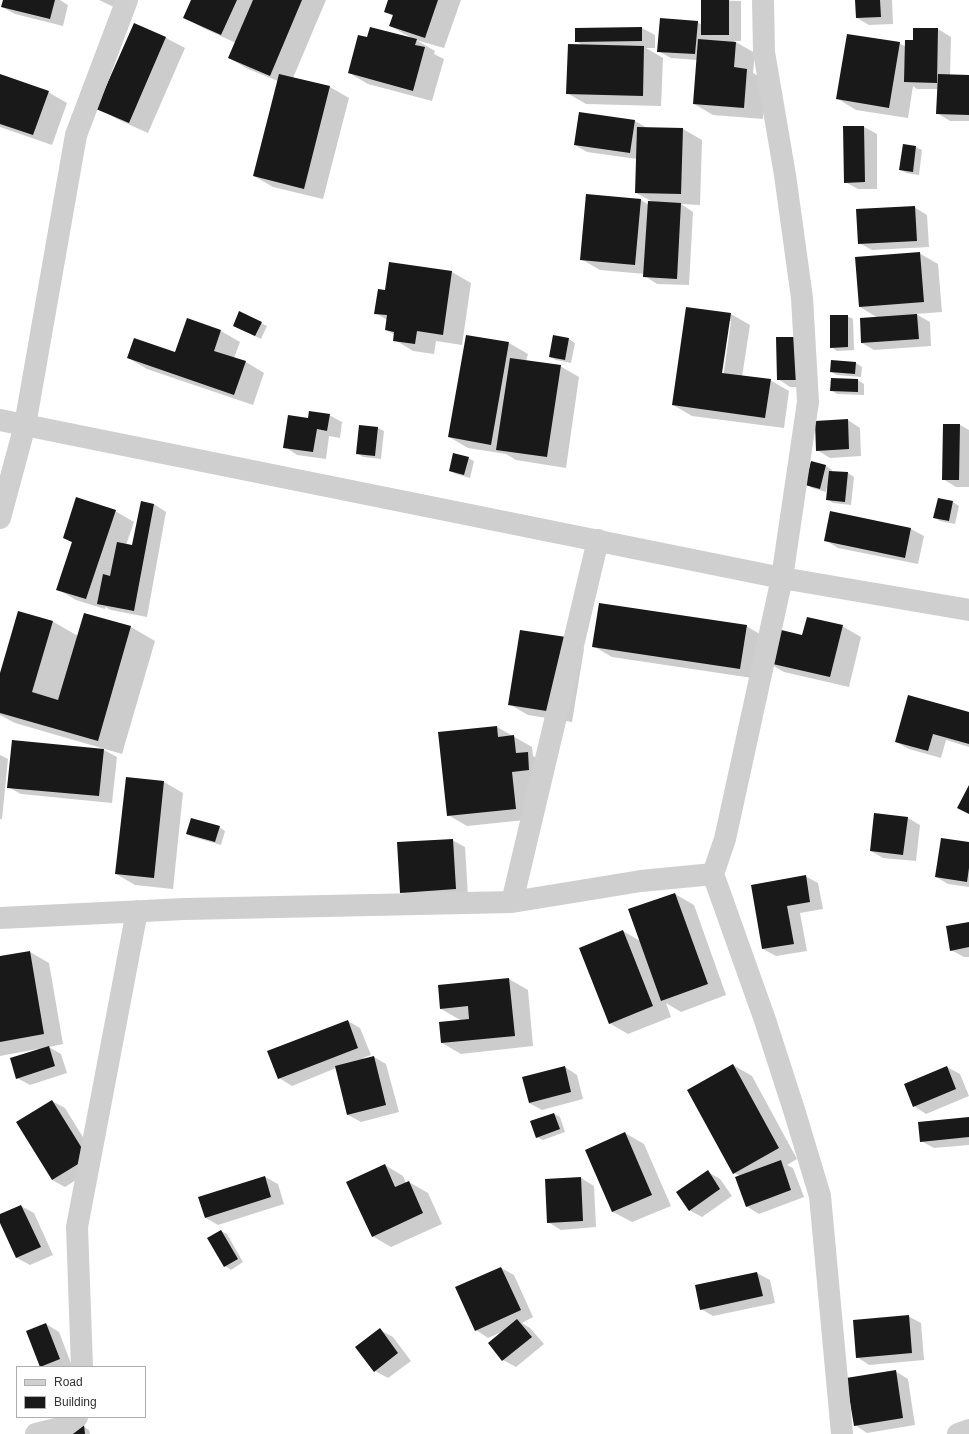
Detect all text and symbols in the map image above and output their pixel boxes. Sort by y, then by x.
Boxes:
legend [16,1366,146,1418]
text: Road [54,1375,83,1389]
text: Building [54,1395,97,1409]

